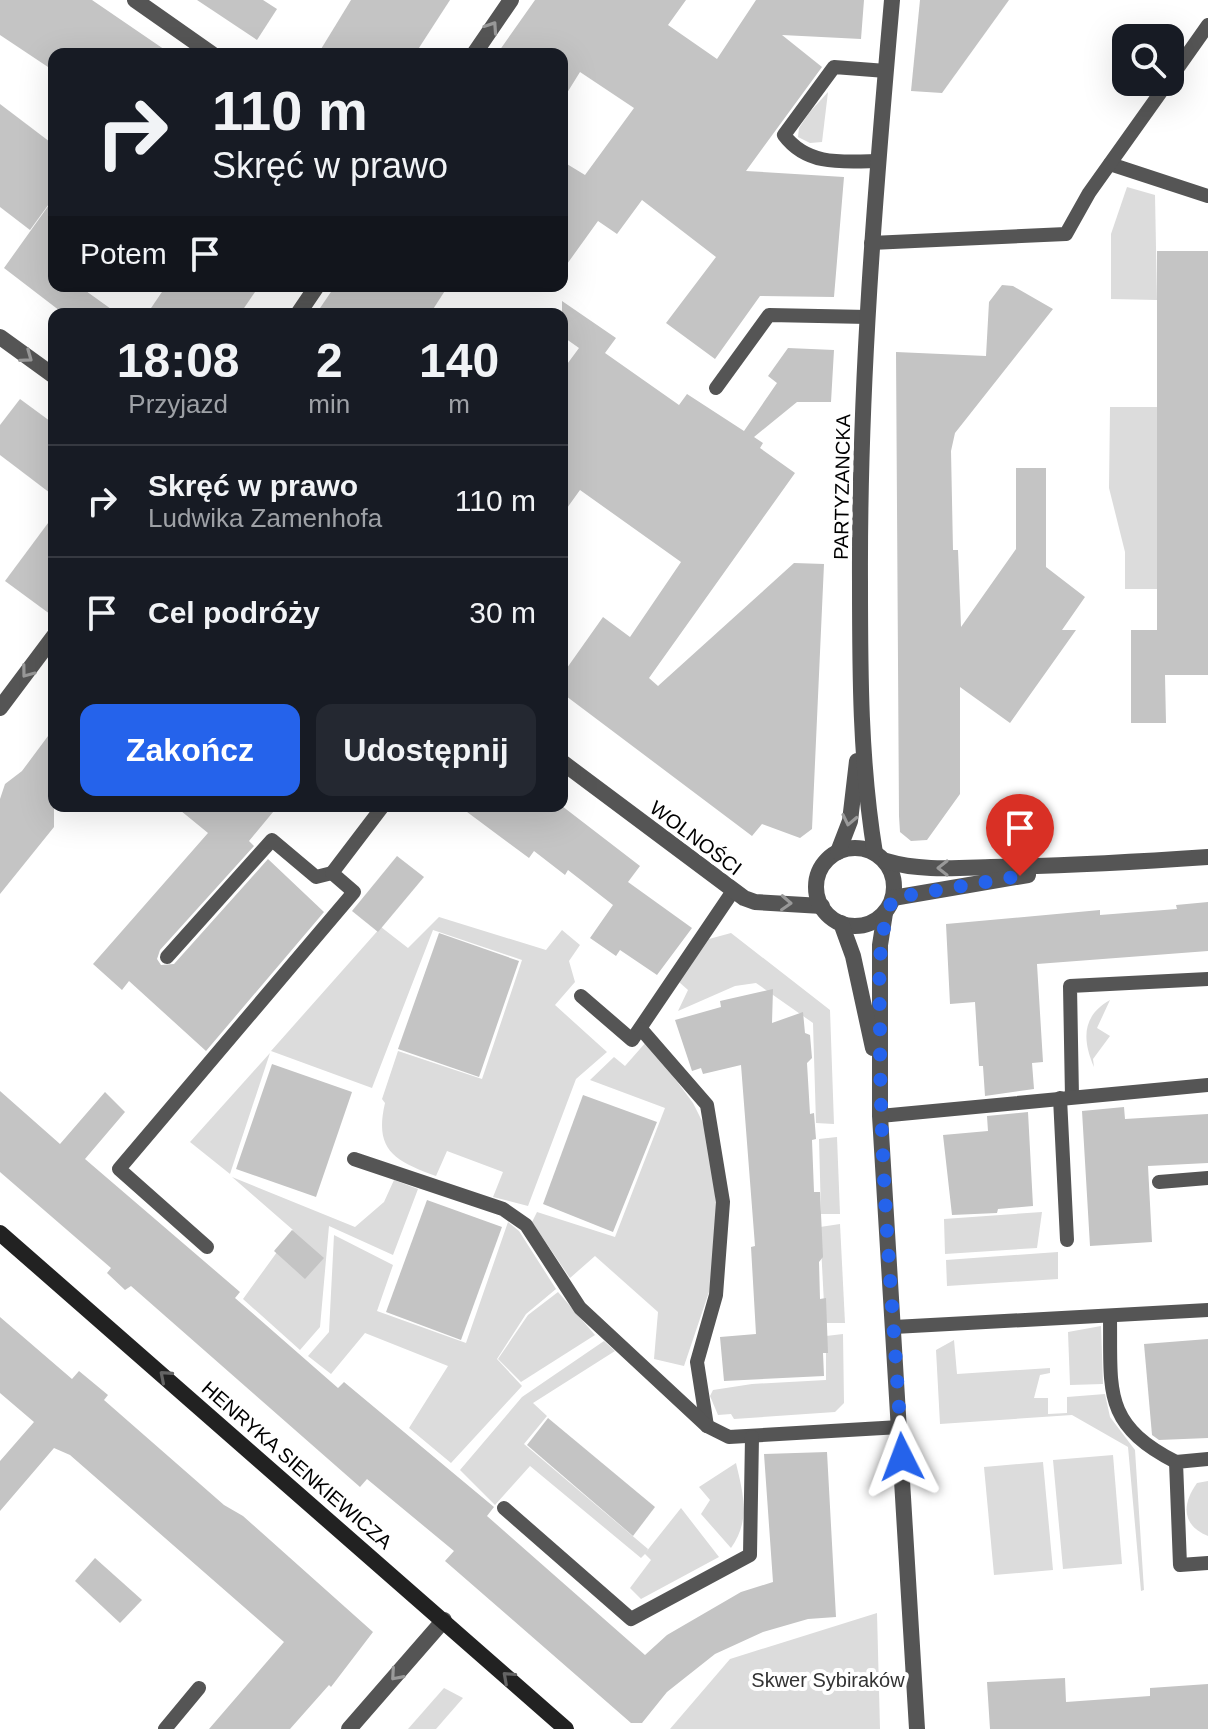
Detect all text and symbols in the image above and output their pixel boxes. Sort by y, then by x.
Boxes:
one-way arrow [483,21,498,36]
map controls [1112,24,1184,96]
button: search [1112,24,1184,96]
text: 110 m [212,79,368,142]
icon: right [80,80,184,184]
text: Skręć w prawo [212,145,448,186]
icon: arrive [183,232,227,276]
text: Potem [80,237,167,270]
text: 18:08 [117,334,240,387]
text: 2 [316,334,343,387]
text: 140 [419,334,499,387]
one-way arrow [18,347,33,361]
text: Przyjazd [128,389,228,419]
text: min [308,389,350,419]
text: m [448,389,470,419]
street label: PARTYZANCKA [830,413,854,560]
text: Skręć w prawo [148,469,358,502]
icon: right [80,479,124,523]
text: 110 m [455,484,536,517]
text: Ludwika Zamenhofa [148,503,382,533]
icon: arrive [80,591,124,635]
text: Cel podróży [148,596,320,629]
text: 30 m [469,596,536,629]
one-way arrow [22,663,37,678]
button: Zakończ [80,704,300,796]
button: Udostępnij [316,704,536,796]
pin [986,794,1054,876]
street label: WOLNOŚCI [646,796,747,880]
icon: arrive [998,806,1042,850]
one-way arrow [841,813,858,827]
one-way arrow [936,859,949,876]
one-way arrow [780,894,793,911]
one-way arrow [160,1372,174,1386]
street label: HENRYKA SIENKIEWICZA [198,1377,397,1554]
position arrow [860,1415,944,1499]
one-way arrow [392,1665,406,1680]
park label: Skwer Sybiraków [751,1669,905,1691]
one-way arrow [502,1673,517,1687]

